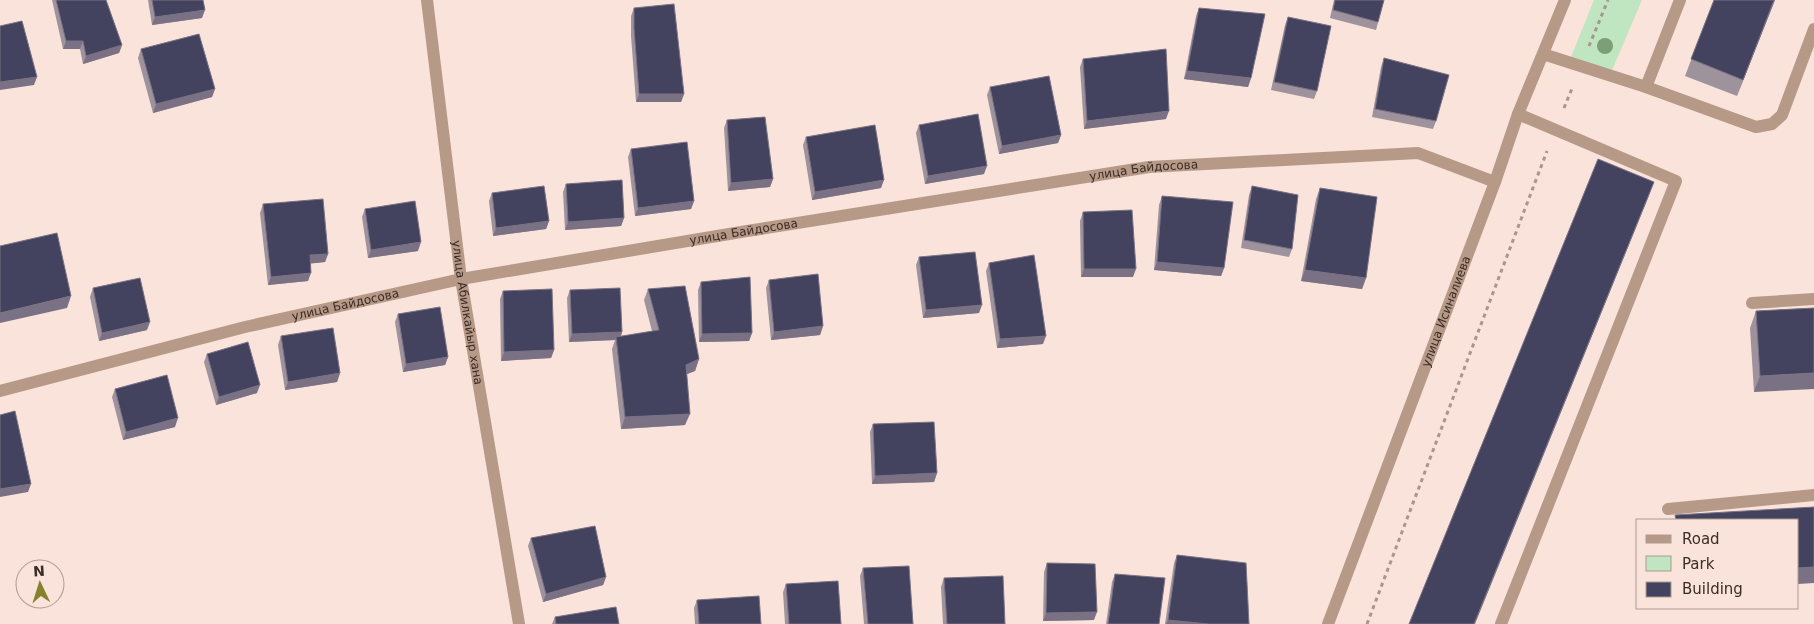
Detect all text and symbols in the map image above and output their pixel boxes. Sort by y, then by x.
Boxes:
street label: улица Байдосова [1088,157,1198,183]
street label: улица Байдосова [688,216,799,248]
street label: улица Абилкайыр хана [449,239,486,386]
street label: улица Исиналиева [1419,254,1473,369]
street label: улица Байдосова [290,286,400,323]
legend [1636,519,1799,609]
text: Road [1682,530,1720,548]
text: Park [1682,555,1715,573]
north arrow [15,559,65,609]
text: N [33,563,45,579]
text: Building [1682,580,1743,598]

